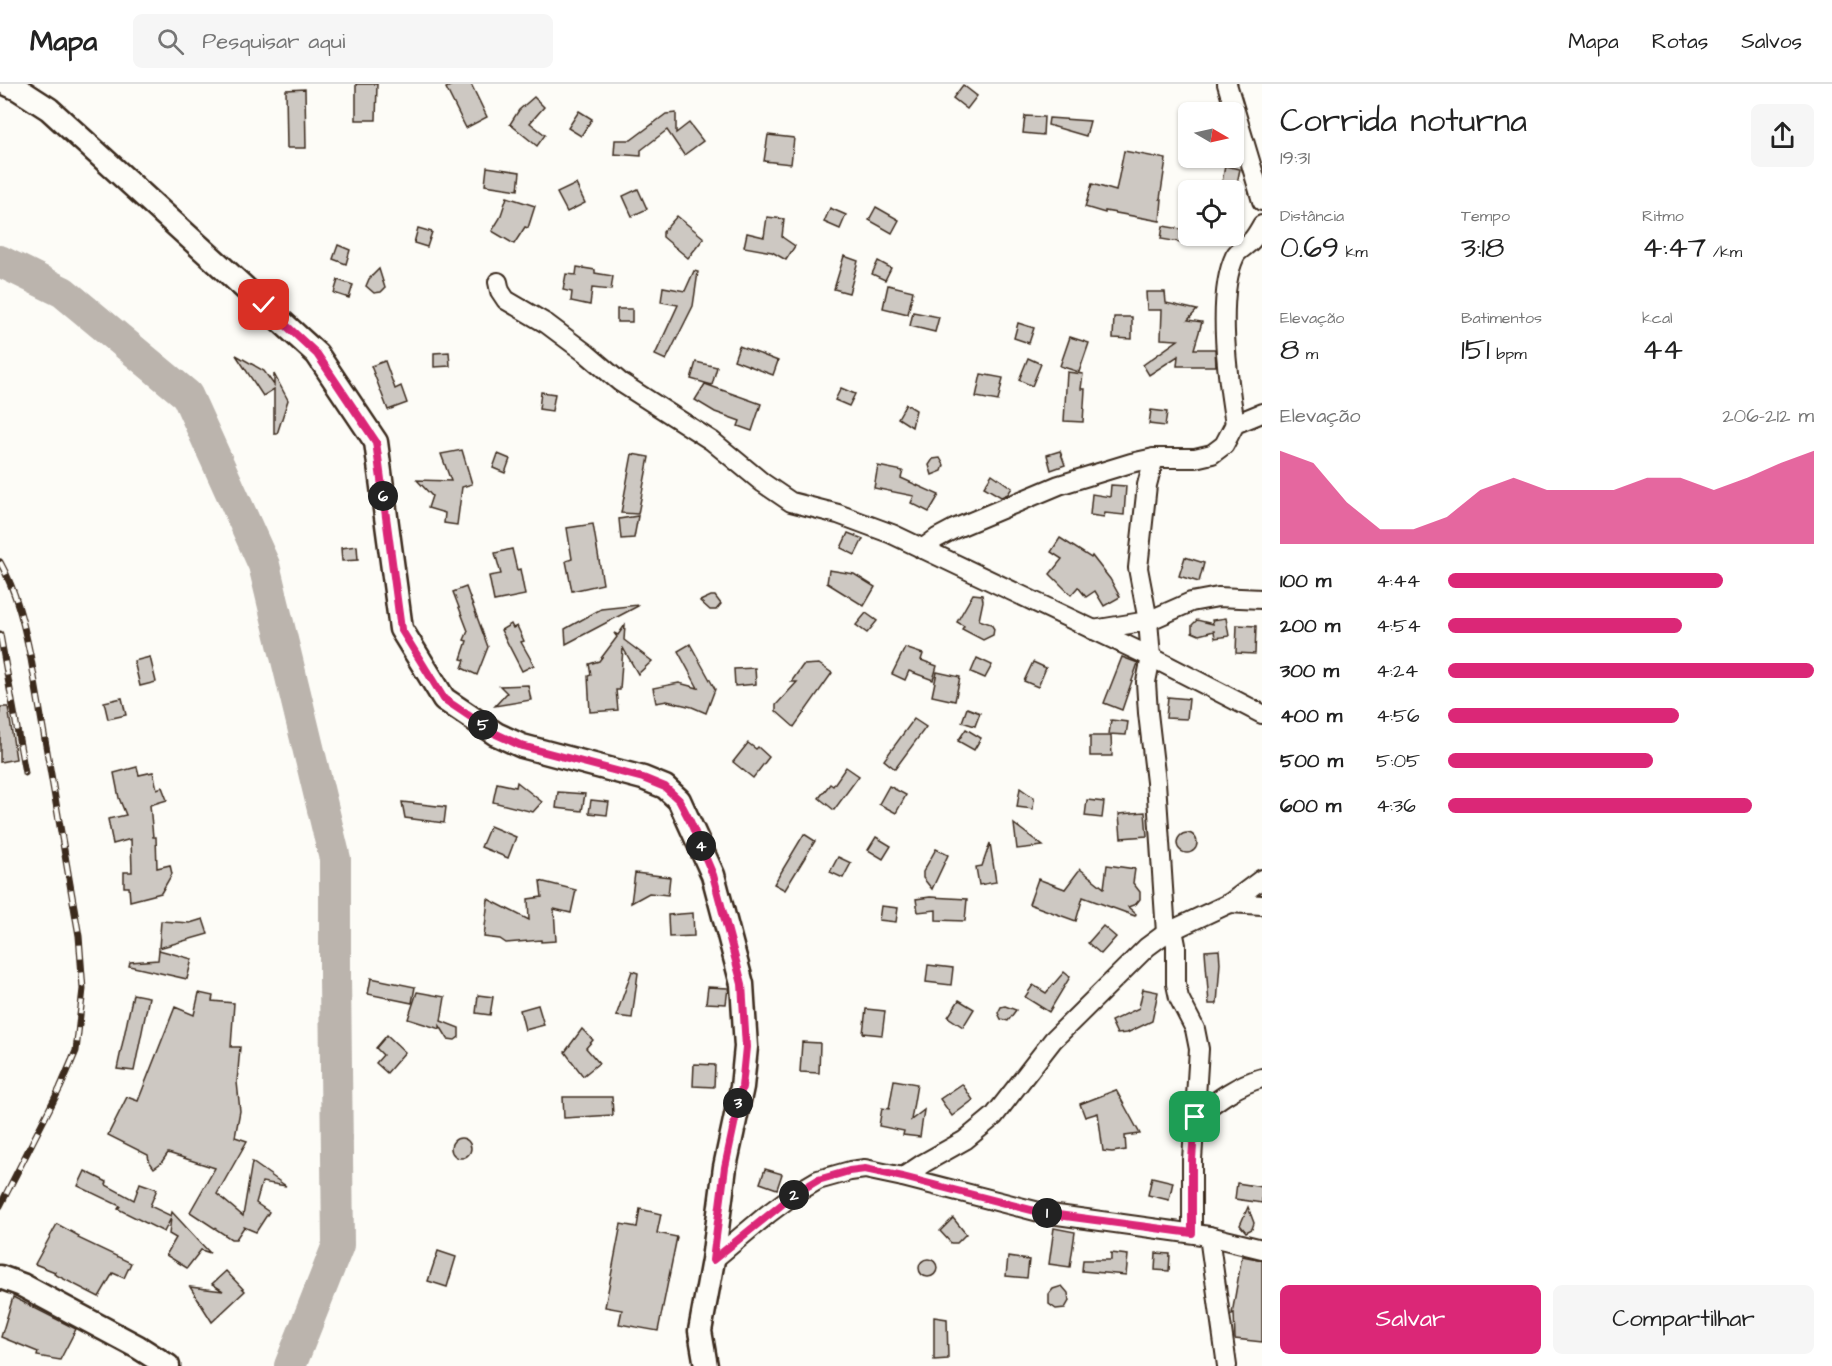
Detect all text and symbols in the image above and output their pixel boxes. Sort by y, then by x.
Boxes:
search box [133,14,553,68]
text: Mapa [30,22,97,61]
icon: search [154,25,187,58]
text: Pesquisar aqui [202,26,345,57]
text: Mapa [1568,27,1619,56]
text: Rotas [1652,27,1708,56]
text: Salvos [1741,27,1802,56]
text: Corrida noturna [1280,98,1527,144]
north arrow [1178,102,1244,168]
map controls [1178,102,1244,246]
button: share [1751,104,1814,167]
text: 19:31 [1280,144,1310,172]
button: locate [1178,180,1244,246]
text: Distância [1280,205,1344,227]
text: Tempo [1461,205,1510,227]
text: Ritmo [1642,205,1684,227]
text: 0.69 [1280,227,1339,269]
text: 3:18 [1461,227,1505,269]
text: 4:47 [1642,227,1706,269]
text: km [1339,241,1368,263]
text: /km [1706,241,1742,263]
pin [238,279,289,330]
icon: check [247,288,280,321]
text: Elevação [1280,307,1344,329]
text: Batimentos [1461,307,1542,329]
text: kcal [1642,307,1673,329]
text: 8 [1280,329,1299,371]
text: 151 [1461,329,1490,371]
text: 44 [1642,329,1683,371]
text: m [1299,343,1318,365]
text: bpm [1490,343,1527,365]
text: Elevação [1280,402,1360,430]
text: 206–212 m [1722,402,1814,430]
pin: 6 [368,481,398,511]
text: 6 [378,485,388,507]
text: 100 m [1280,567,1331,595]
text: 4:44 [1376,567,1420,595]
text: 200 m [1280,612,1340,640]
text: 4:54 [1376,612,1421,640]
text: 300 m [1280,657,1339,685]
text: 4:24 [1376,657,1418,685]
text: 400 m [1280,702,1342,730]
text: 4:56 [1376,702,1420,730]
pin: 5 [468,710,498,740]
text: 5 [477,714,489,736]
text: 500 m [1280,747,1343,775]
text: 5:05 [1376,747,1420,775]
text: 600 m [1280,792,1341,820]
text: 4:36 [1376,792,1416,820]
pin: 4 [686,831,716,861]
text: 4 [696,835,706,857]
pin: 3 [723,1088,753,1118]
pin [1169,1091,1220,1142]
text: 3 [734,1092,742,1114]
icon: arrive [1178,1100,1211,1133]
pin: 2 [779,1180,809,1210]
text: 2 [789,1184,799,1206]
pin: 1 [1032,1198,1062,1228]
text: 1 [1046,1202,1048,1224]
button: Salvar [1280,1285,1541,1354]
button: Compartilhar [1553,1285,1814,1354]

